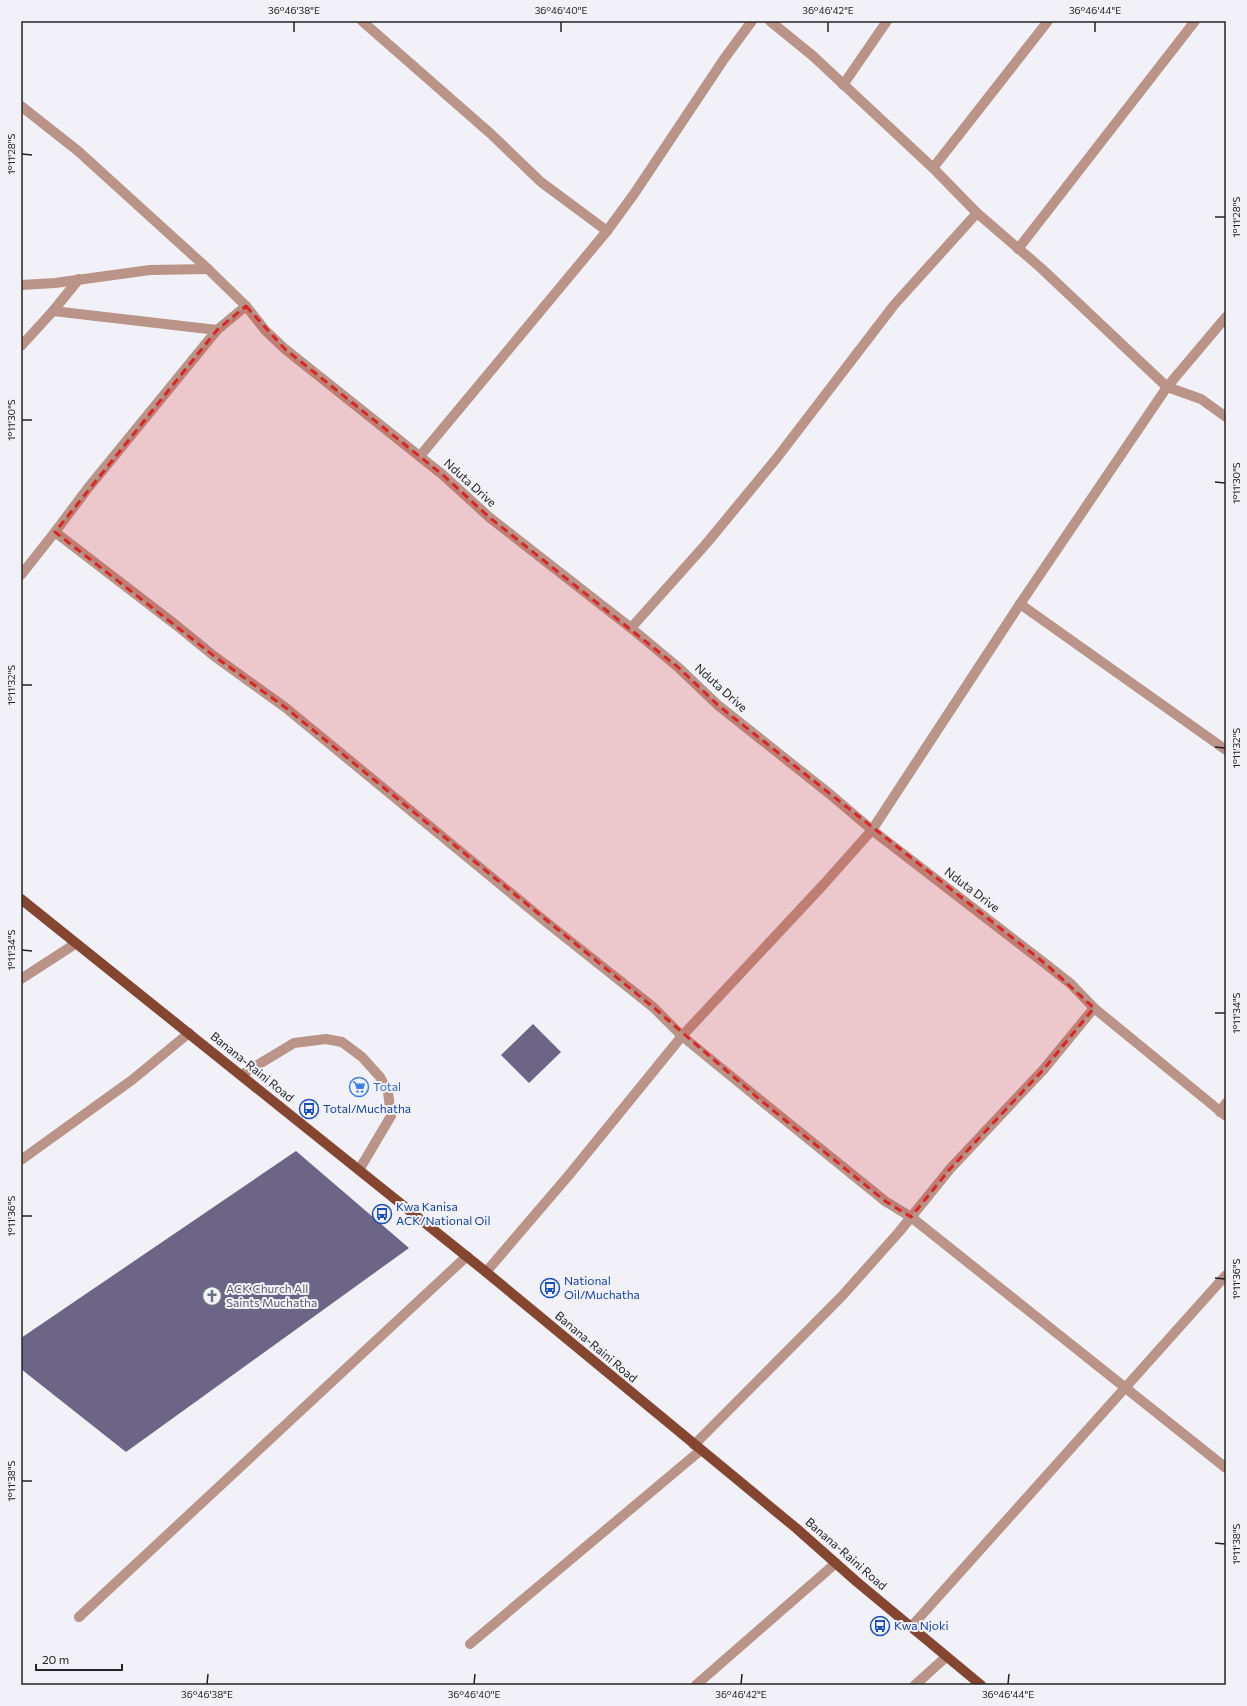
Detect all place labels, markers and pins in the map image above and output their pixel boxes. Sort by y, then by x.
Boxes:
supermarket icon: Total [348,1076,370,1098]
place label: Total [373,1079,401,1093]
bus stop icon: Total/Muchatha [298,1098,320,1120]
place label: Total/Muchatha [323,1101,411,1115]
place label: Kwa Kanisa ACK/National Oil [396,1199,490,1227]
bus stop icon: Kwa Kanisa ACK/National Oil [371,1203,393,1225]
place label: National Oil/Muchatha [564,1273,640,1301]
bus stop icon: National Oil/Muchatha [539,1277,561,1299]
place label: ACK Church All Saints Muchatha [226,1281,317,1309]
church icon: ACK Church All Saints Muchatha [201,1285,223,1307]
bus stop icon: Kwa Njoki [869,1615,891,1637]
place label: Kwa Njoki [894,1618,949,1632]

